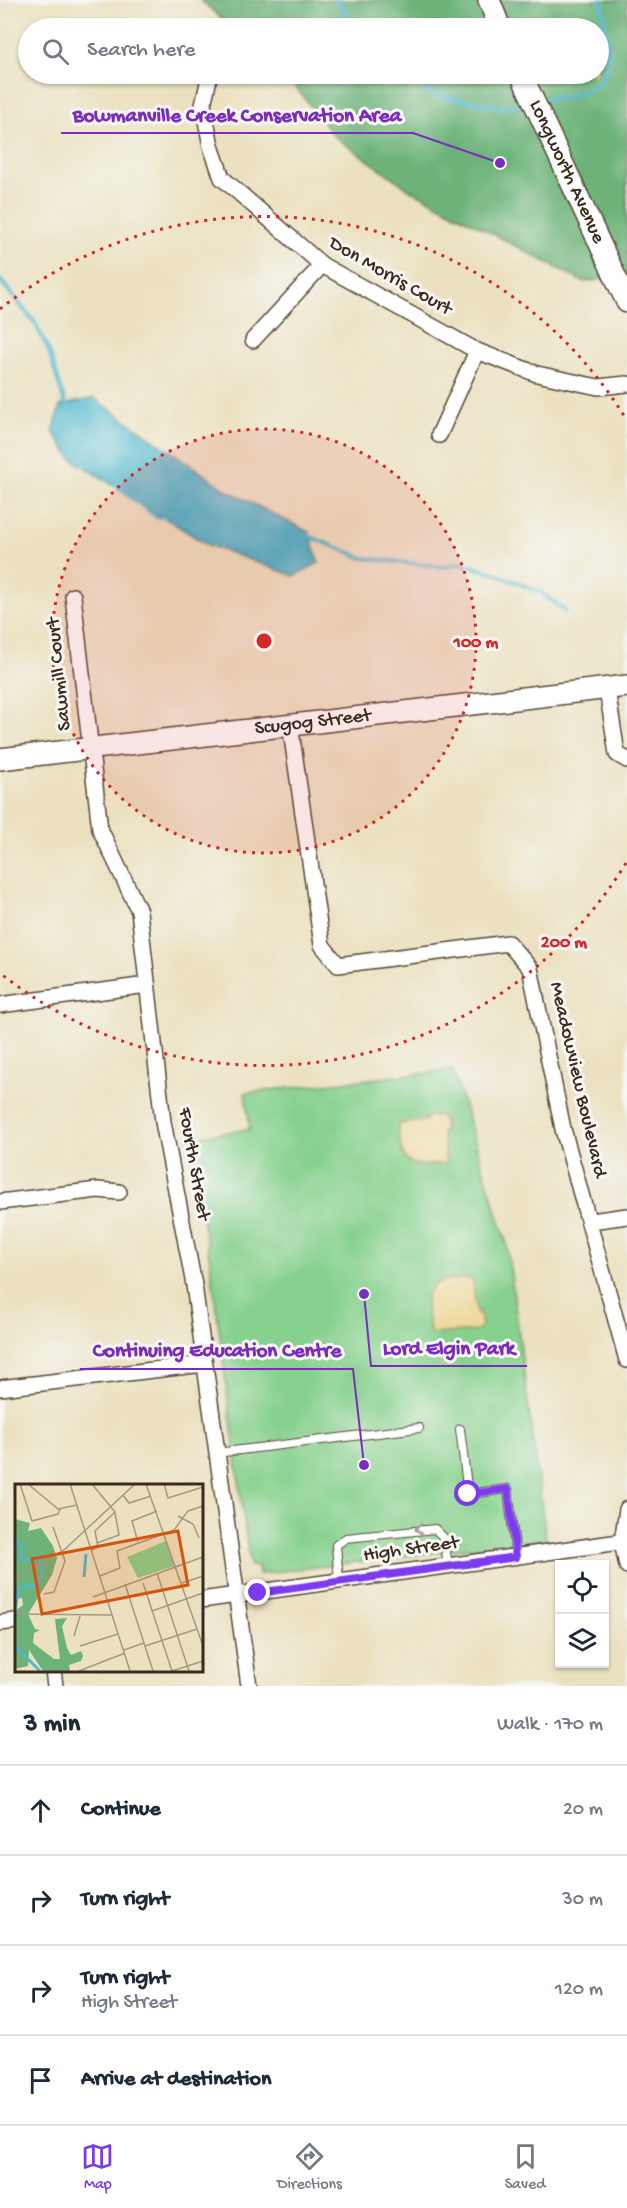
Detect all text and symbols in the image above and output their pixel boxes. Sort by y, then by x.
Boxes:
search box [18,18,609,84]
icon: search [39,35,72,68]
text: Search here [87,38,195,64]
callout: Bowmanville Creek Conservation Area [61,94,413,133]
street label: Longworth Avenue [523,97,610,248]
text: Bowmanville Creek Conservation Area [72,105,403,130]
street label: Don Morris Court [323,231,457,322]
street label: Sawmill Court [42,614,77,732]
centre of rings [254,631,274,651]
text: 100 m [453,633,499,654]
street label: Scugog Street [254,704,374,741]
text: 200 m [541,933,587,954]
street label: Meadowview Boulevard [543,980,611,1182]
street label: Fourth Street [172,1105,215,1224]
callout: Lord Elgin Park [371,1327,527,1366]
callout: Continuing Education Centre [80,1330,353,1369]
text: Lord Elgin Park [383,1338,518,1363]
text: Continuing Education Centre [92,1340,343,1365]
route start [454,1480,480,1506]
inset map [15,1484,202,1671]
one-way arrow [414,1522,424,1535]
street label: High Street [362,1532,462,1568]
map controls [555,1560,609,1668]
button: locate [555,1560,609,1614]
route end [244,1579,270,1605]
button: layers [555,1614,609,1668]
text: 3 min [24,1710,80,1741]
text: Walk · 170 m [497,1714,603,1737]
icon: ahead [24,1794,57,1827]
text: Continue [81,1797,161,1823]
text: 20 m [563,1799,603,1822]
icon: right [24,1884,57,1917]
text: Turn right [81,1887,169,1913]
text: 30 m [562,1889,603,1912]
text: Turn right [81,1966,169,1992]
icon: right [24,1974,57,2007]
text: 120 m [555,1979,603,2002]
text: High Street [81,1992,177,2015]
icon: arrive [24,2064,57,2097]
text: Arrive at destination [81,2067,271,2093]
tab: Map [81,2140,114,2195]
tab: Directions [277,2140,342,2195]
tab: Saved [505,2140,546,2195]

